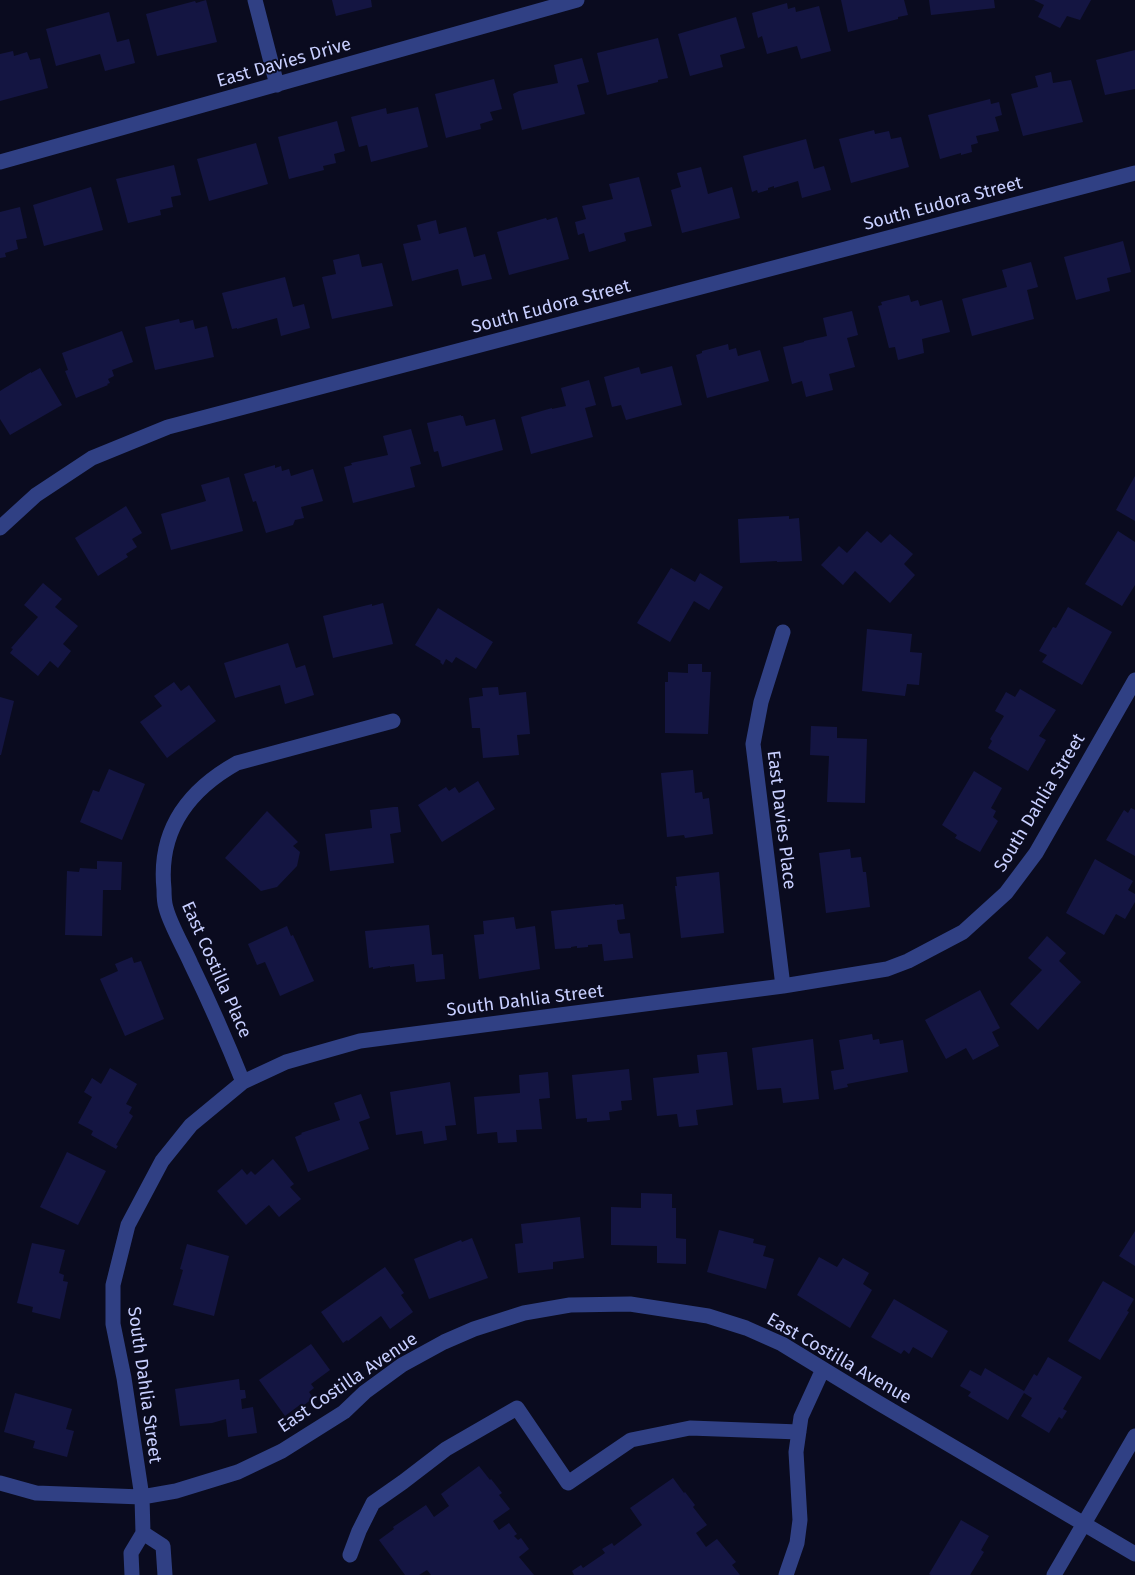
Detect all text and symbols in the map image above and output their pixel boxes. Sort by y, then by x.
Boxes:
street label: East Davies Drive [214,33,354,93]
street label: South Eudora Street [861,172,1025,236]
street label: South Eudora Street [469,275,633,339]
street label: South Dahlia Street [990,730,1090,876]
street label: East Davies Place [762,749,800,891]
street label: East Costilla Place [176,898,256,1042]
street label: South Dahlia Street [445,981,605,1021]
street label: South Dahlia Street [122,1305,166,1465]
street label: East Costilla Avenue [763,1309,915,1409]
street label: East Costilla Avenue [274,1328,422,1438]

